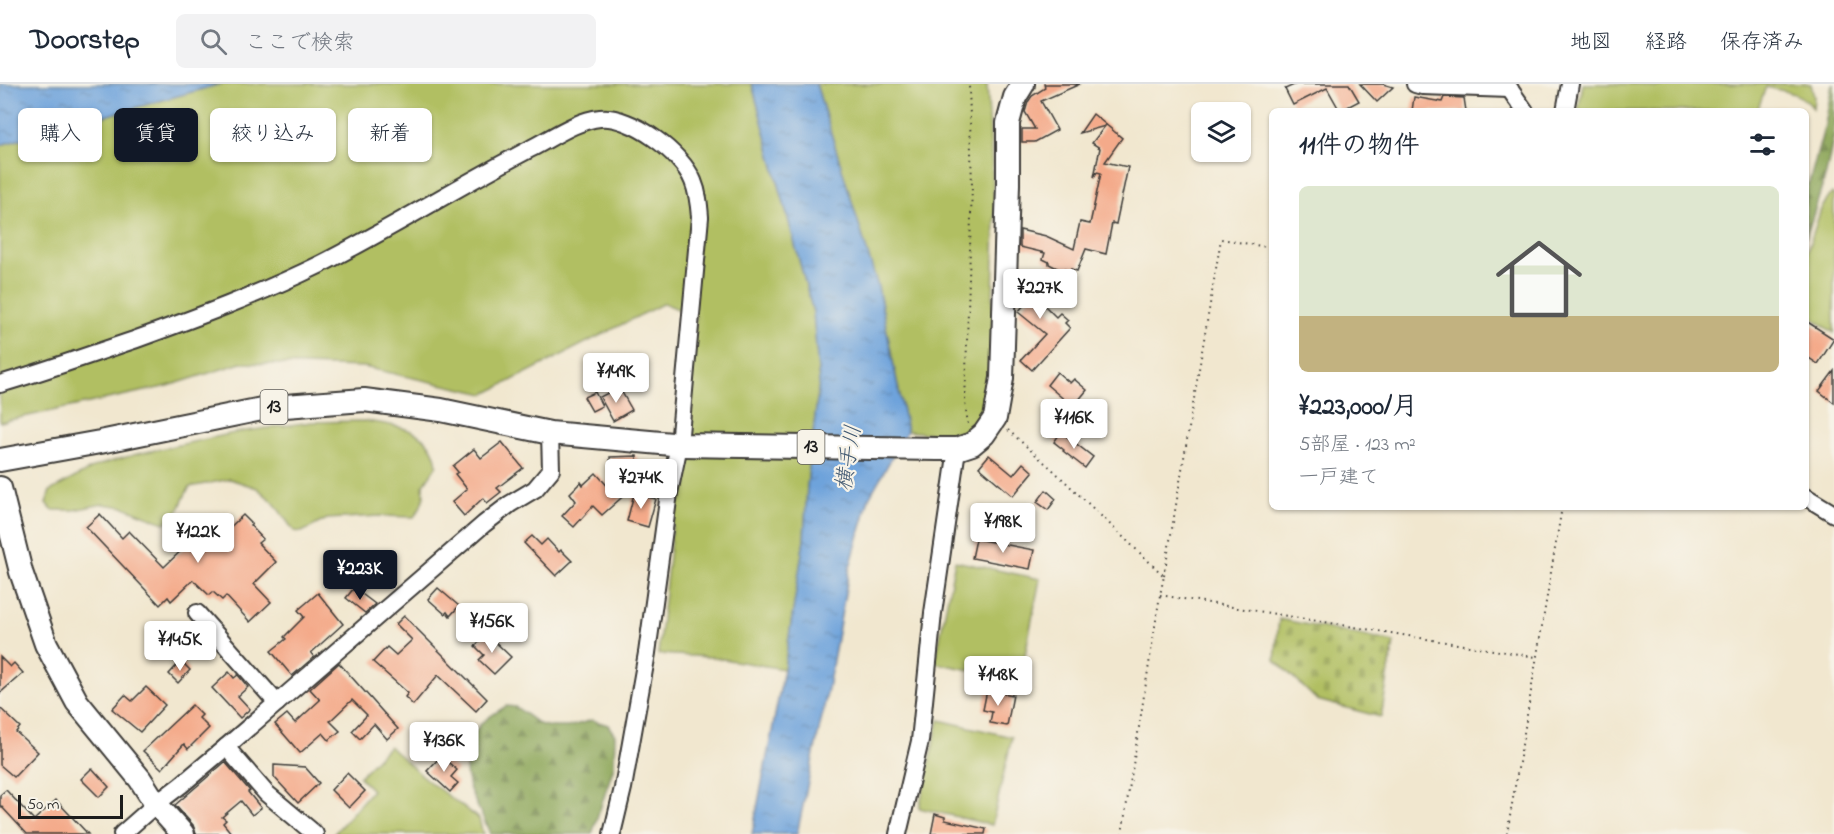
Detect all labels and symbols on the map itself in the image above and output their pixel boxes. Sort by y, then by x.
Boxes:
pin: ¥227K [998,269,1082,320]
pin: ¥149K [574,353,658,404]
road number: 13 [260,390,288,424]
pin: ¥116K [1032,399,1116,450]
water label: 横手川 [829,423,871,493]
road number: 13 [798,430,824,464]
pin: ¥274K [599,459,683,510]
pin: ¥198K [961,503,1045,554]
pin: ¥122K [156,513,240,564]
pin: ¥223K [318,550,402,601]
pin: ¥156K [450,603,534,654]
pin: ¥145K [138,621,222,672]
pin: ¥148K [956,656,1040,707]
pin: ¥136K [402,722,486,773]
scale bar [18,792,123,820]

